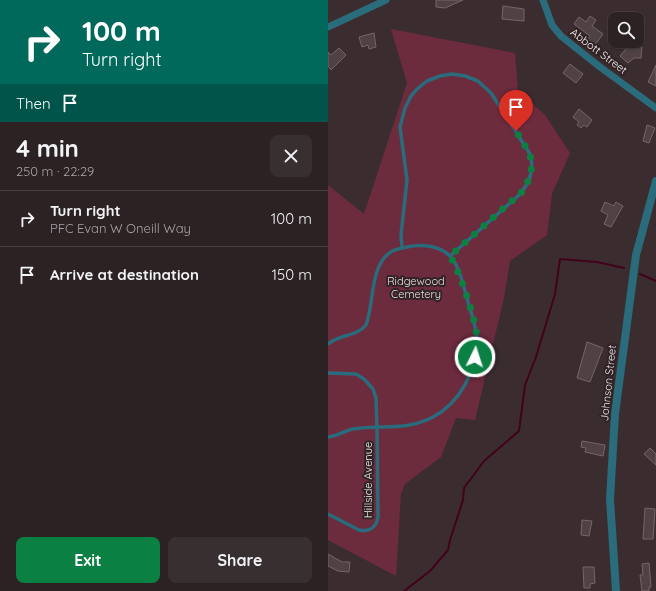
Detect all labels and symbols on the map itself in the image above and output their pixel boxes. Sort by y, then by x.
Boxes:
street label: Abbott Street [568,25,630,77]
pin [499,90,533,131]
park label: Ridgewood Cemetery [387,274,445,301]
position arrow [454,336,496,378]
street label: Johnson Street [597,344,619,422]
street label: Hillside Avenue [361,442,375,518]

